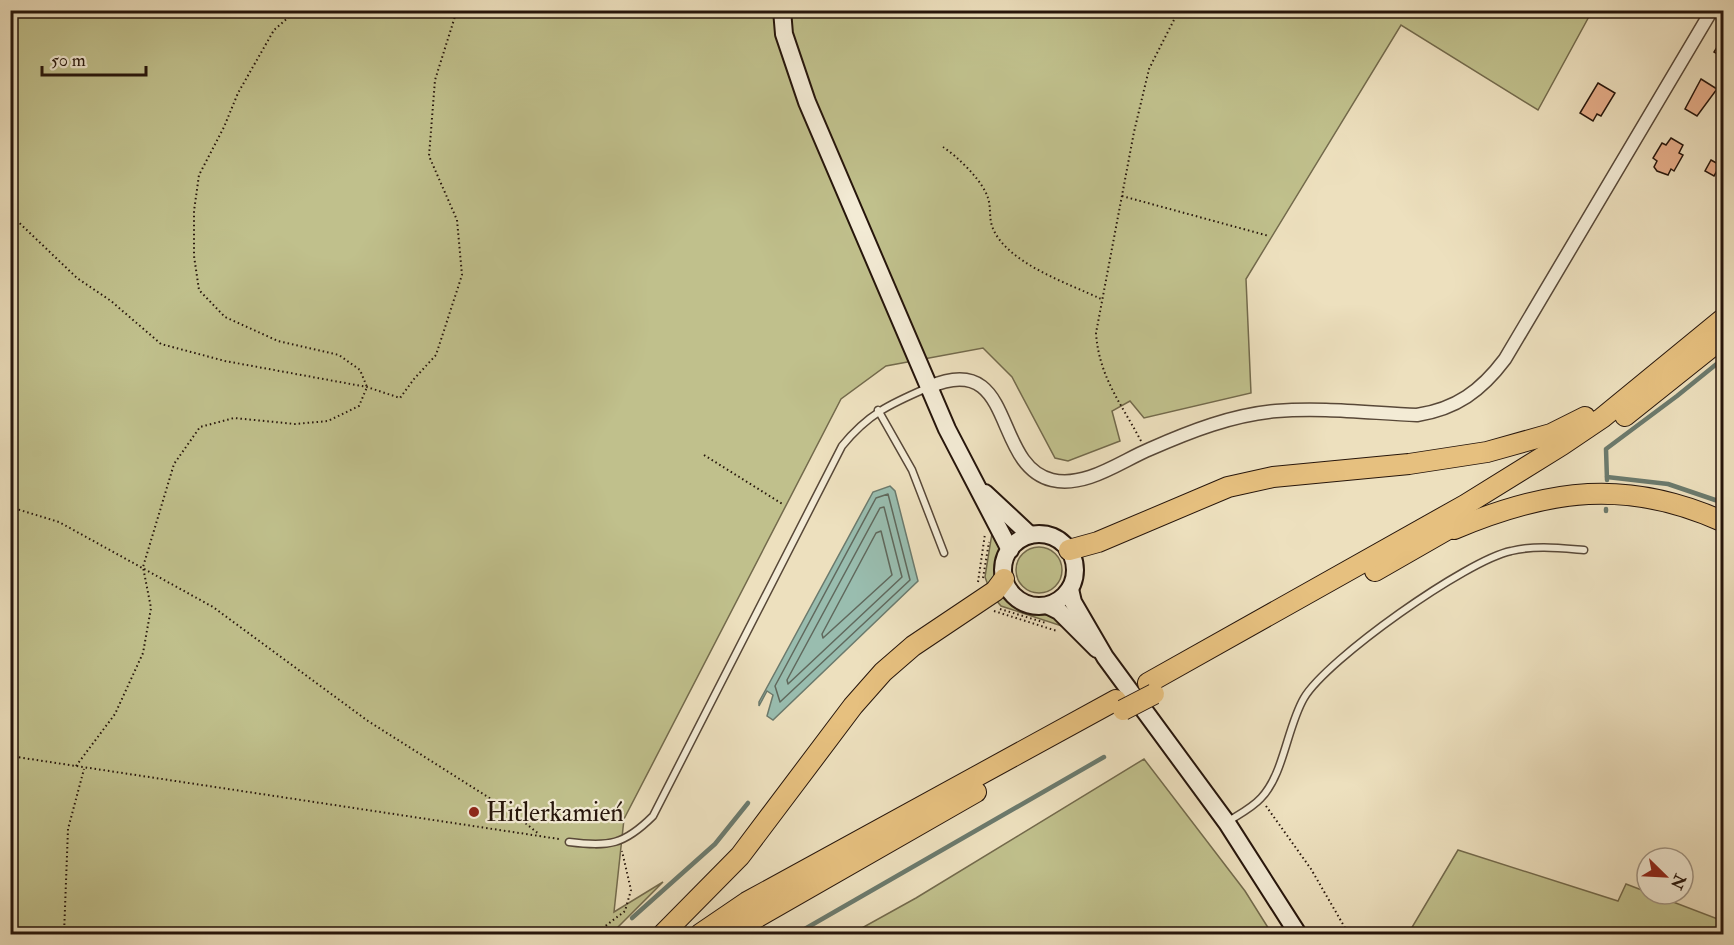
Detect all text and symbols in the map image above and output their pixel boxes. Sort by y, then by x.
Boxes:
scale bar [42,39,146,77]
text: 50 m [51,49,86,72]
place label: Hitlerkamień [486,797,624,829]
marker: Hitlerkamień [467,805,481,819]
north arrow [1635,846,1695,906]
text: N [1665,870,1690,893]

